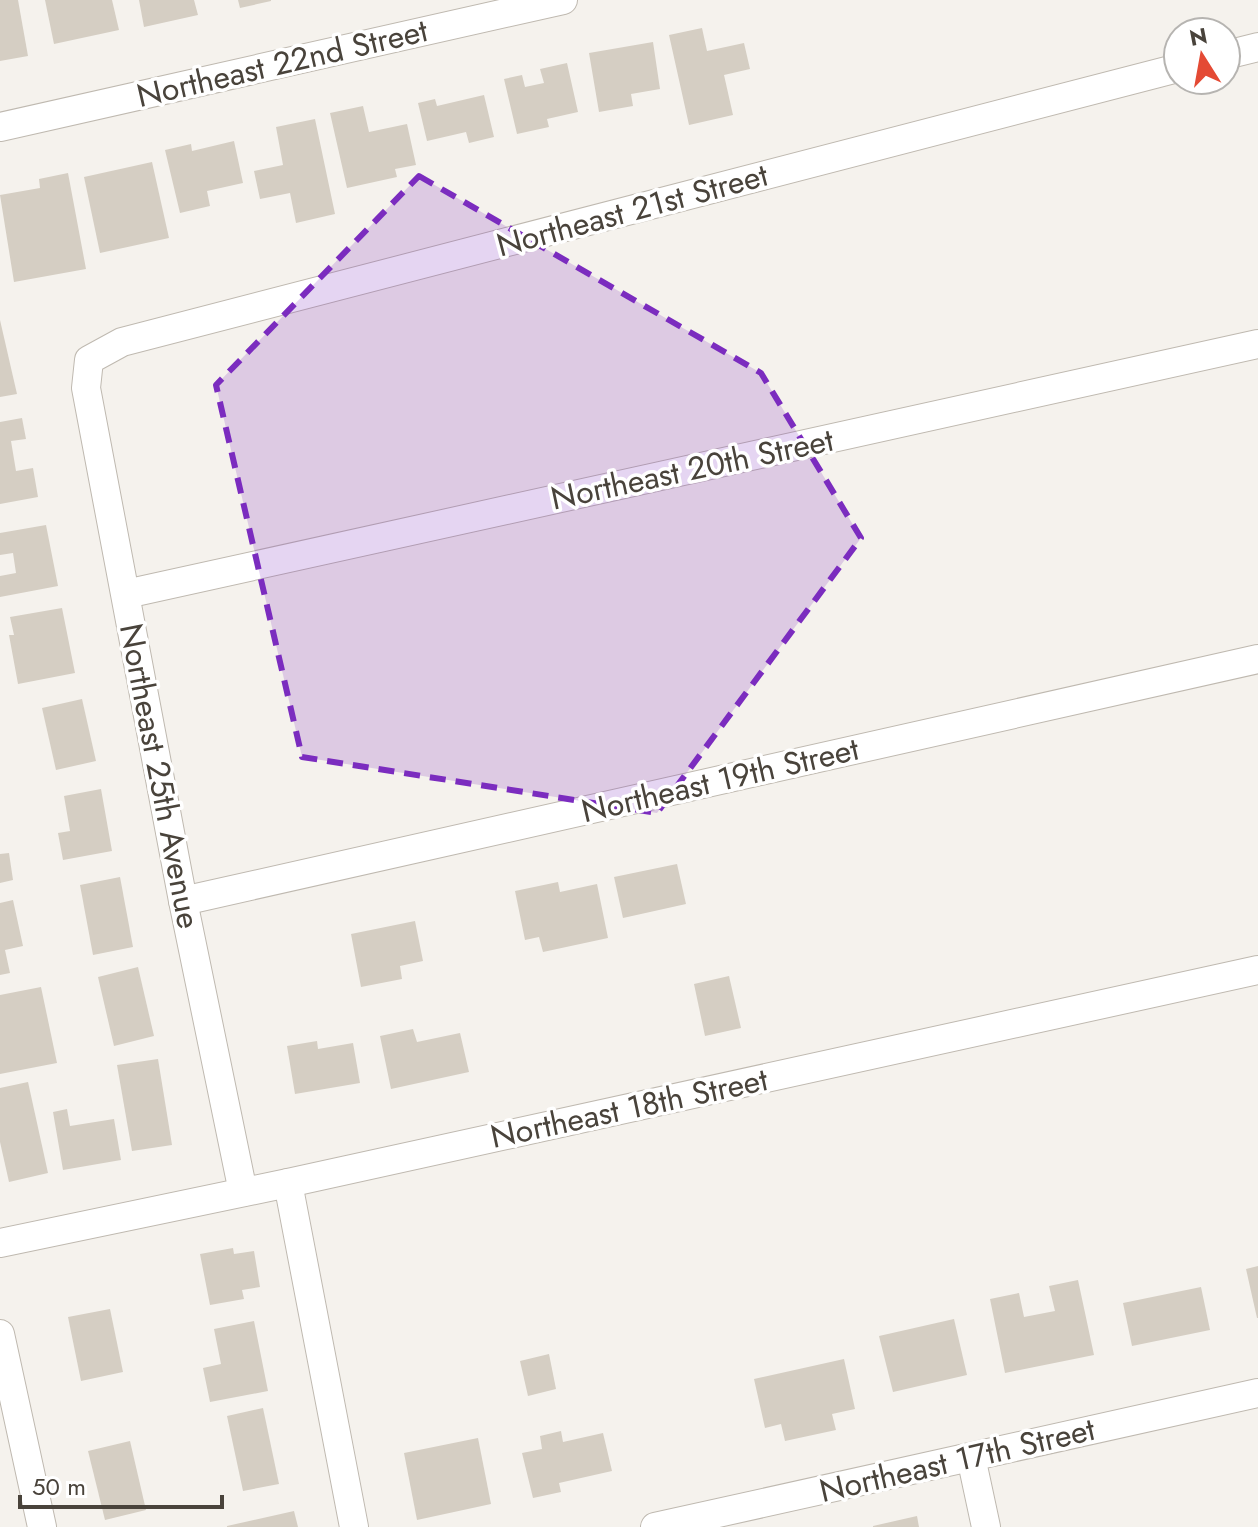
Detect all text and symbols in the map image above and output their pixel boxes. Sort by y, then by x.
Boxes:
street label: Northeast 22nd Street [132,7,432,119]
north arrow [1162,16,1242,96]
text: N [1187,19,1210,54]
street label: Northeast 21st Street [491,152,773,268]
street label: Northeast 20th Street [547,417,838,521]
street label: Northeast 25th Avenue [108,620,212,932]
street label: Northeast 19th Street [577,726,863,834]
street label: Northeast 18th Street [486,1056,772,1160]
street label: Northeast 17th Street [815,1406,1100,1514]
scale bar [20,1459,222,1509]
text: 50 m [32,1469,86,1504]

